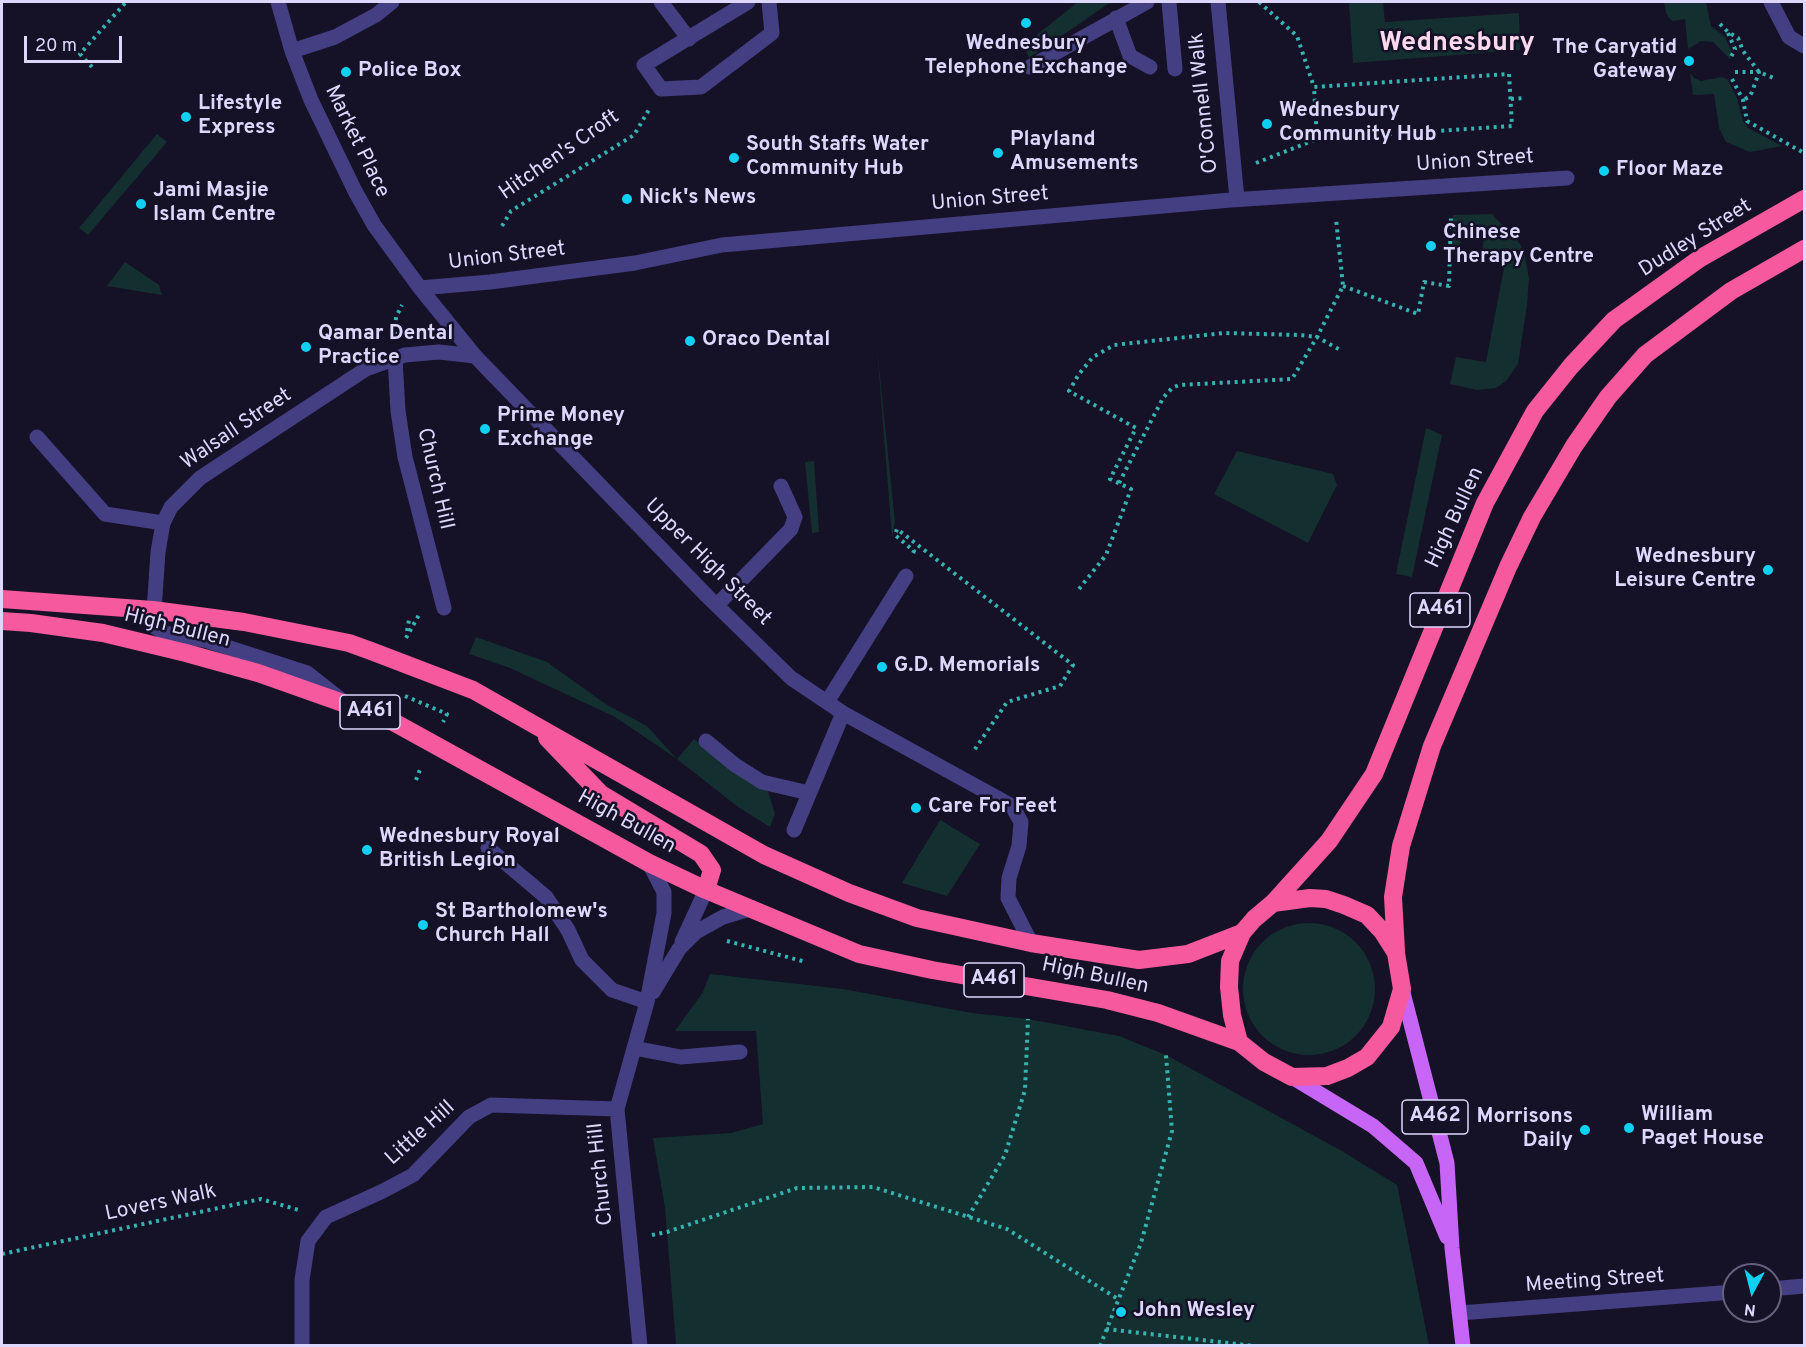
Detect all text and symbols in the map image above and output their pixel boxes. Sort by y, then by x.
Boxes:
marker: Wednesbury Telephone Exchange [1019,16,1033,30]
scale bar [27,24,124,62]
district label: Wednesbury [1379,29,1535,61]
street label: O'Connell Walk [1185,31,1225,175]
place label: Wednesbury Telephone Exchange [925,32,1127,82]
text: 20 m [35,35,77,58]
place label: The Caryatid Gateway [1552,36,1677,86]
marker: The Caryatid Gateway [1682,54,1696,68]
place label: Police Box [358,59,462,85]
marker: Police Box [339,65,353,79]
street label: Market Place [318,82,394,202]
place label: Lifestyle Express [198,92,282,142]
place label: Wednesbury Community Hub [1279,99,1437,149]
street label: Hitchen's Croft [495,105,625,207]
marker: Lifestyle Express [179,110,193,124]
marker: Wednesbury Community Hub [1260,117,1274,131]
place label: Playland Amusements [1010,128,1139,178]
place label: South Staffs Water Community Hub [746,133,929,183]
street label: Union Street [1415,145,1535,179]
marker: Playland Amusements [991,146,1005,160]
marker: South Staffs Water Community Hub [727,151,741,165]
place label: Floor Maze [1616,158,1724,184]
marker: Floor Maze [1597,164,1611,178]
place label: Jami Masjie Islam Centre [153,179,276,229]
street label: Union Street [930,182,1050,218]
place label: Nick's News [639,186,756,212]
marker: Nick's News [620,192,634,206]
street label: Dudley Street [1635,194,1757,284]
marker: Jami Masjie Islam Centre [134,197,148,211]
place label: Chinese Therapy Centre [1443,221,1594,271]
street label: Union Street [447,237,567,277]
marker: Chinese Therapy Centre [1424,239,1438,253]
place label: Qamar Dental Practice [318,322,453,372]
place label: Oraco Dental [702,328,830,354]
marker: Oraco Dental [683,334,697,348]
marker: Qamar Dental Practice [299,340,313,354]
street label: Walsall Street [177,384,297,476]
place label: Prime Money Exchange [497,404,625,454]
marker: Prime Money Exchange [478,422,492,436]
street label: Church Hill [410,426,458,532]
street label: High Bullen [1422,463,1490,573]
street label: Upper High Street [638,494,776,632]
place label: Wednesbury Leisure Centre [1614,545,1756,595]
marker: Wednesbury Leisure Centre [1761,563,1775,577]
road number: A461 [1410,593,1470,627]
street label: High Bullen [121,604,233,654]
place label: G.D. Memorials [894,654,1040,680]
marker: G.D. Memorials [875,660,889,674]
road number: A461 [340,695,400,729]
street label: High Bullen [572,786,680,860]
place label: Care For Feet [928,795,1057,821]
marker: Care For Feet [909,801,923,815]
place label: Wednesbury Royal British Legion [379,825,560,875]
marker: Wednesbury Royal British Legion [360,843,374,857]
place label: St Bartholomew's Church Hall [435,900,608,950]
marker: St Bartholomew's Church Hall [416,918,430,932]
street label: High Bullen [1039,953,1151,1001]
road number: A461 [964,963,1024,997]
street label: Little Hill [381,1096,461,1172]
road number: A462 [1402,1100,1468,1134]
place label: William Paget House [1641,1103,1764,1153]
place label: Morrisons Daily [1477,1105,1573,1155]
street label: Church Hill [584,1121,620,1227]
marker: William Paget House [1622,1121,1636,1135]
marker: Morrisons Daily [1578,1123,1592,1137]
street label: Lovers Walk [103,1180,219,1228]
north arrow [1722,1263,1782,1323]
street label: Meeting Street [1525,1265,1665,1299]
text: N [1743,1298,1757,1320]
place label: John Wesley [1133,1299,1255,1325]
marker: John Wesley [1114,1305,1128,1319]

